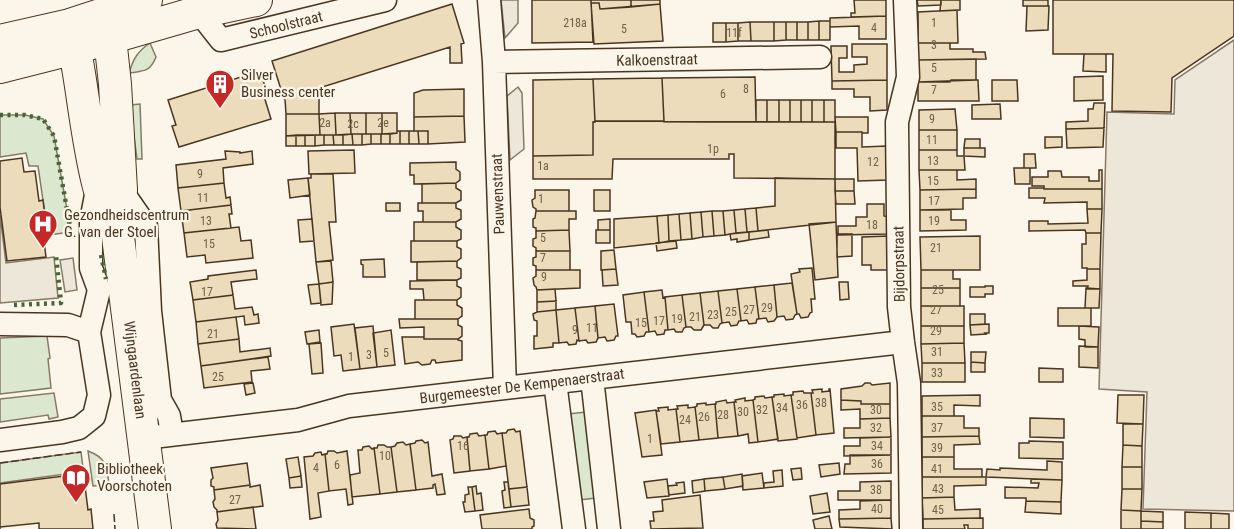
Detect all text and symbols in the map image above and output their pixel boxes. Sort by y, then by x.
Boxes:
street label: Schoolstraat [248,7,324,43]
house number: 218a [563,16,587,30]
house number: 1 [931,16,937,30]
house number: 4 [871,21,877,35]
house number: 5 [621,22,627,36]
house number: 11f [726,26,742,40]
house number: 3 [931,38,937,52]
street label: Kalkoenstraat [616,50,698,70]
house number: 5 [931,61,937,75]
place label: Silver Business center [241,66,336,101]
building icon: Silver Business center [204,68,236,110]
house number: 8 [743,82,749,96]
house number: 7 [931,83,937,97]
house number: 6 [720,87,726,101]
house number: 9 [929,112,935,126]
house number: 2a [319,116,331,130]
house number: 2e [377,116,389,130]
house number: 2c [347,117,359,131]
house number: 11 [926,133,938,147]
house number: 1p [707,142,719,156]
street label: Pauwenstraat [488,153,508,235]
house number: 13 [927,154,939,168]
house number: 12 [867,155,879,169]
house number: 1a [537,159,549,173]
house number: 9 [197,167,203,181]
house number: 15 [927,174,939,188]
house number: 11 [197,191,209,205]
house number: 1 [538,192,544,206]
house number: 17 [928,194,940,208]
place label: Gezondheidscentrum G. van der Stoel [64,206,189,241]
hospital icon: Gezondheidscentrum G. van der Stoel [27,208,59,250]
house number: 13 [200,214,212,228]
house number: 19 [928,214,940,228]
house number: 18 [866,218,878,232]
street label: Bijdorpstraat [889,226,909,302]
house number: 5 [540,231,546,245]
house number: 15 [203,237,215,251]
house number: 21 [930,241,942,255]
house number: 7 [540,251,546,265]
house number: 9 [541,270,547,284]
house number: 25 [932,283,944,297]
house number: 17 [201,285,213,299]
house number: 29 [761,301,773,315]
house number: 27 [743,303,755,317]
house number: 27 [930,303,942,317]
house number: 25 [725,305,737,319]
house number: 23 [707,308,719,322]
house number: 21 [689,310,701,324]
house number: 19 [671,312,683,326]
house number: 17 [653,314,665,328]
house number: 15 [635,316,647,330]
street label: Wijngaardenlaan [120,320,150,420]
house number: 11 [586,321,598,335]
house number: 9 [572,323,578,337]
house number: 29 [930,324,942,338]
house number: 21 [207,327,219,341]
house number: 31 [931,345,943,359]
house number: 5 [383,346,389,360]
house number: 3 [366,348,372,362]
house number: 1 [348,350,354,364]
street label: Burgemeester De Kempenaerstraat [419,365,625,407]
house number: 33 [931,366,943,380]
house number: 25 [212,370,224,384]
house number: 38 [815,396,827,410]
house number: 36 [796,398,808,412]
house number: 35 [931,400,943,414]
house number: 34 [776,401,788,415]
house number: 32 [756,403,768,417]
house number: 30 [870,403,882,417]
house number: 30 [737,405,749,419]
house number: 28 [717,408,729,422]
house number: 26 [698,410,710,424]
house number: 24 [679,413,691,427]
house number: 32 [870,421,882,435]
house number: 37 [931,421,943,435]
house number: 1 [647,432,653,446]
house number: 16 [457,439,469,453]
house number: 34 [871,439,883,453]
house number: 39 [931,441,943,455]
house number: 10 [379,449,391,463]
house number: 36 [871,457,883,471]
house number: 6 [334,458,340,472]
place label: Bibliotheek Voorschoten [97,460,172,495]
house number: 4 [313,461,319,475]
library icon: Bibliotheek Voorschoten [60,462,92,504]
house number: 41 [931,462,943,476]
house number: 43 [932,482,944,496]
house number: 38 [870,483,882,497]
house number: 27 [229,493,241,507]
house number: 40 [871,502,883,516]
house number: 45 [932,503,944,517]

